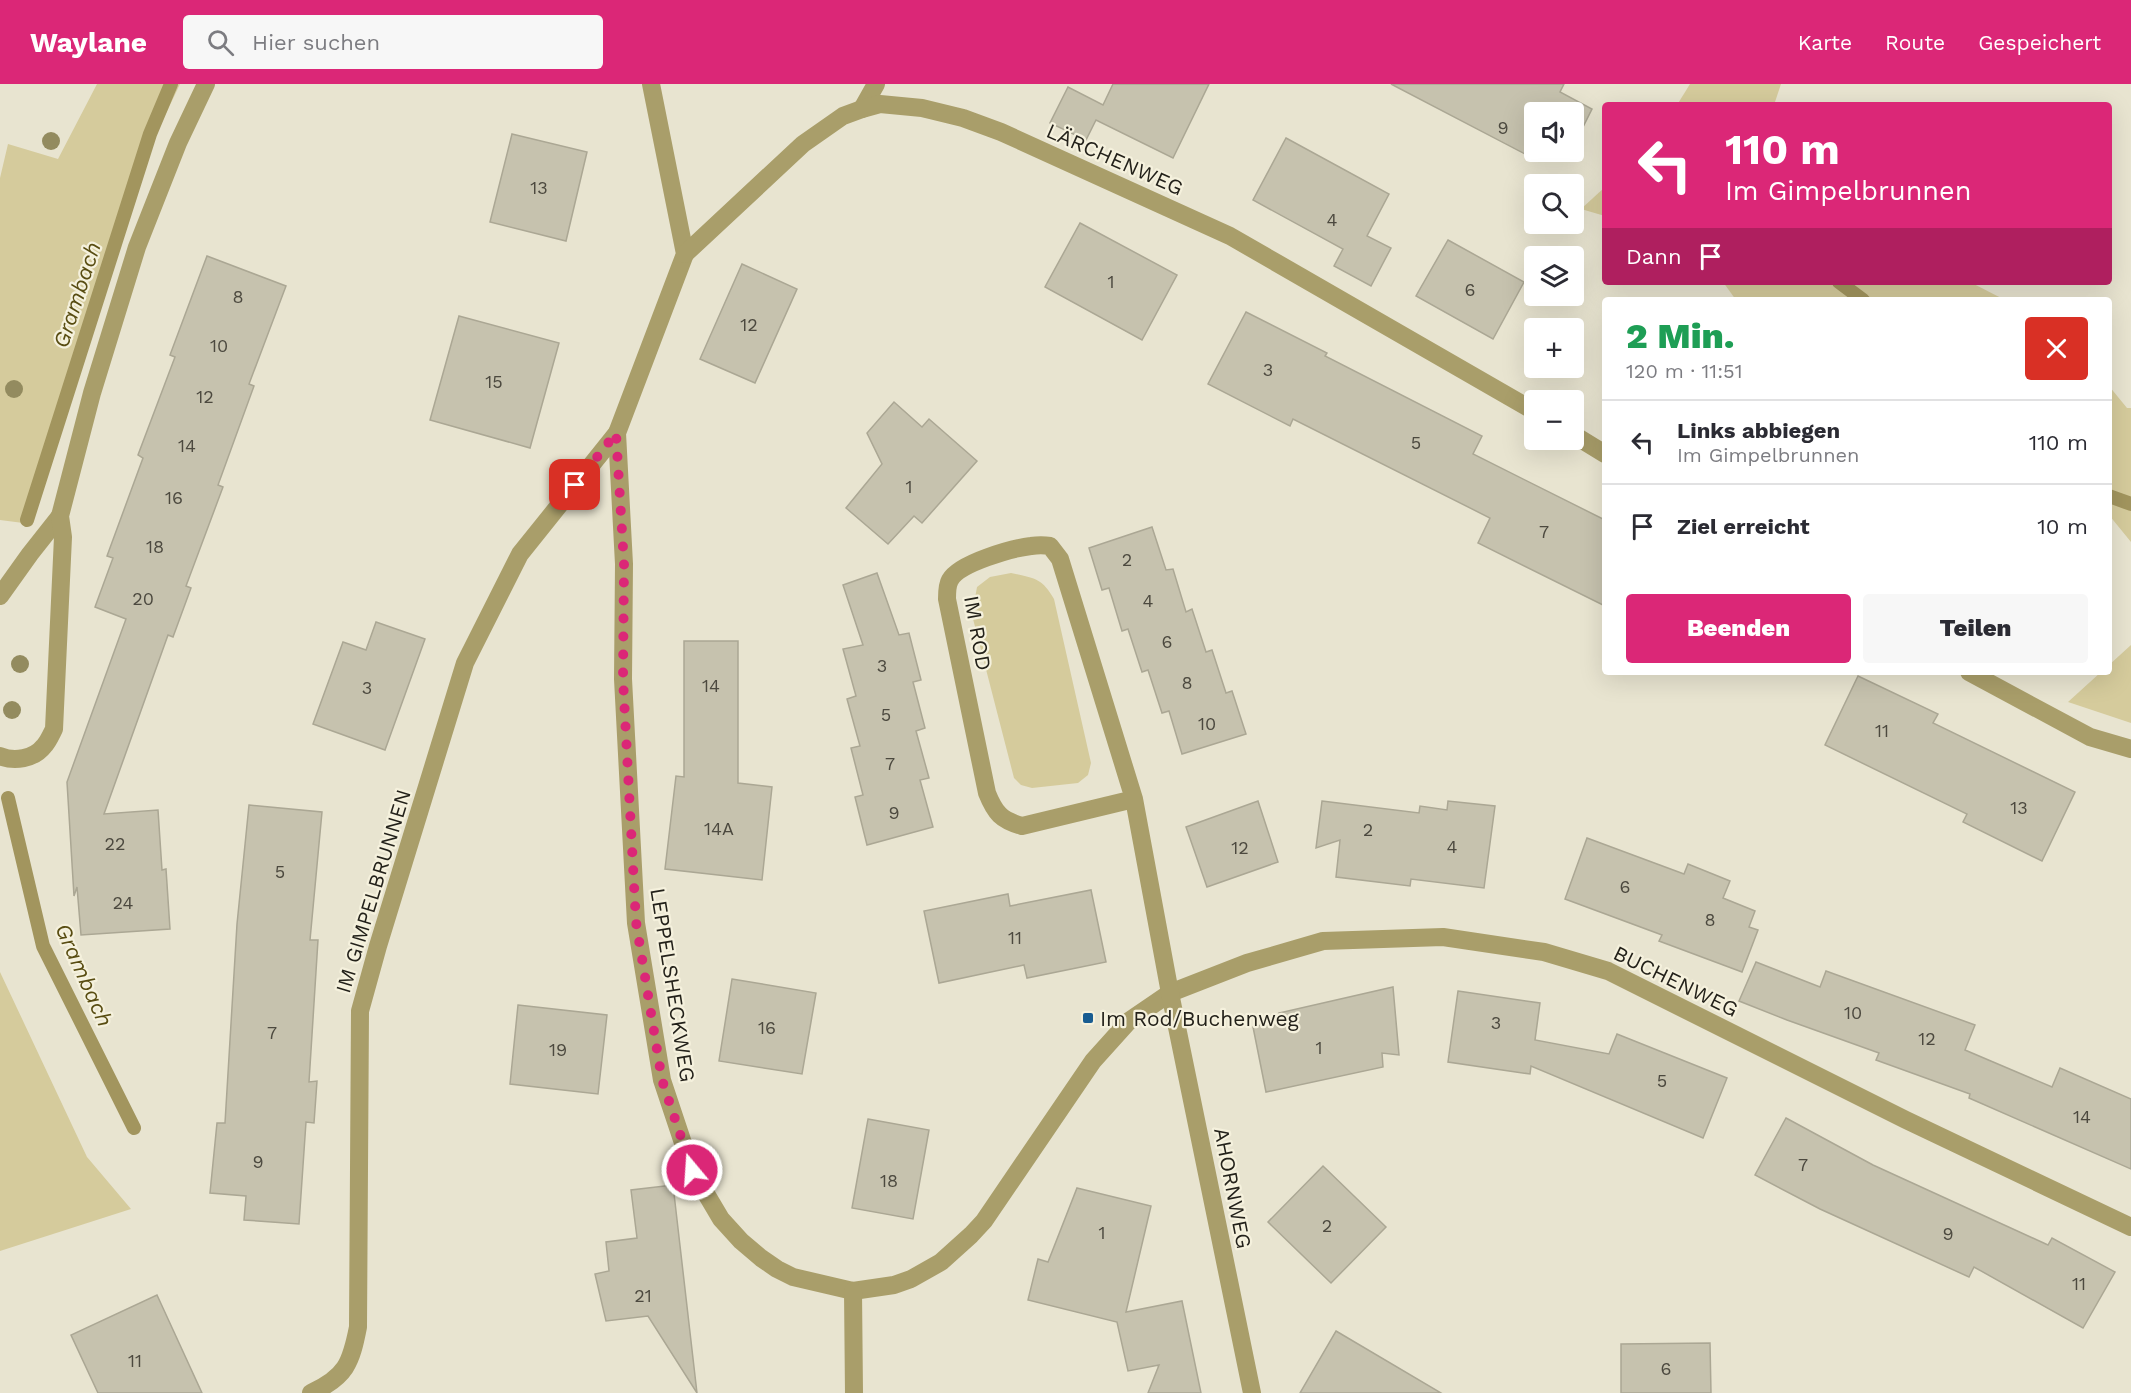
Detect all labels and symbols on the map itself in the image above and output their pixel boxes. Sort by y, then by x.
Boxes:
house number: 9 [1497,117,1509,138]
street label: LÄRCHENWEG [1043,118,1187,200]
house number: 13 [530,177,548,198]
house number: 4 [1327,209,1338,230]
water label: Grambach [48,239,106,351]
house number: 1 [1107,271,1115,292]
house number: 6 [1465,279,1475,300]
house number: 8 [232,286,244,307]
house number: 12 [740,314,758,335]
house number: 10 [210,335,228,356]
house number: 3 [1263,359,1273,380]
house number: 15 [485,371,503,392]
house number: 12 [196,386,214,407]
house number: 5 [1411,432,1421,453]
house number: 14 [178,435,196,456]
pin [549,459,600,510]
house number: 1 [905,476,913,497]
house number: 16 [165,487,183,508]
house number: 7 [1539,521,1549,542]
house number: 18 [146,536,164,557]
house number: 2 [1122,549,1132,570]
house number: 20 [132,588,154,609]
house number: 4 [1143,590,1154,611]
street label: IM ROD [959,593,997,673]
house number: 6 [1162,631,1172,652]
house number: 3 [877,655,887,676]
house number: 8 [1181,672,1193,693]
house number: 14 [702,675,720,696]
house number: 3 [362,677,372,698]
house number: 5 [881,704,891,725]
house number: 10 [1198,713,1216,734]
house number: 11 [1875,720,1889,741]
house number: 7 [885,753,895,774]
street label: IM GIMPELBRUNNEN [330,786,416,996]
house number: 13 [2010,797,2028,818]
house number: 9 [888,802,900,823]
house number: 14A [704,818,734,839]
house number: 2 [1363,819,1373,840]
house number: 22 [105,833,126,854]
house number: 4 [1447,836,1458,857]
house number: 12 [1231,837,1249,858]
house number: 5 [275,861,285,882]
house number: 6 [1620,876,1630,897]
street label: LEPPELSHECKWEG [645,886,701,1084]
house number: 24 [113,892,133,913]
house number: 8 [1704,909,1716,930]
water label: Grambach [50,920,118,1030]
house number: 11 [1008,927,1022,948]
street label: BUCHENWEG [1610,940,1742,1022]
house number: 10 [1844,1002,1862,1023]
place label: Im Rod/Buchenweg [1100,1006,1300,1031]
marker: Im Rod/Buchenweg [1081,1011,1095,1025]
house number: 3 [1491,1012,1501,1033]
house number: 16 [758,1017,776,1038]
house number: 7 [267,1022,277,1043]
house number: 12 [1918,1028,1936,1049]
house number: 1 [1315,1037,1323,1058]
house number: 19 [549,1039,567,1060]
house number: 5 [1657,1070,1667,1091]
house number: 14 [2073,1106,2091,1127]
street label: AHORNWEG [1209,1125,1257,1251]
position arrow [660,1138,724,1202]
house number: 9 [252,1151,264,1172]
house number: 7 [1798,1154,1808,1175]
house number: 18 [880,1170,898,1191]
house number: 2 [1322,1215,1332,1236]
house number: 1 [1098,1222,1106,1243]
house number: 9 [1942,1223,1954,1244]
house number: 11 [2072,1273,2086,1294]
house number: 21 [634,1285,652,1306]
house number: 11 [128,1350,142,1371]
house number: 6 [1661,1358,1671,1379]

